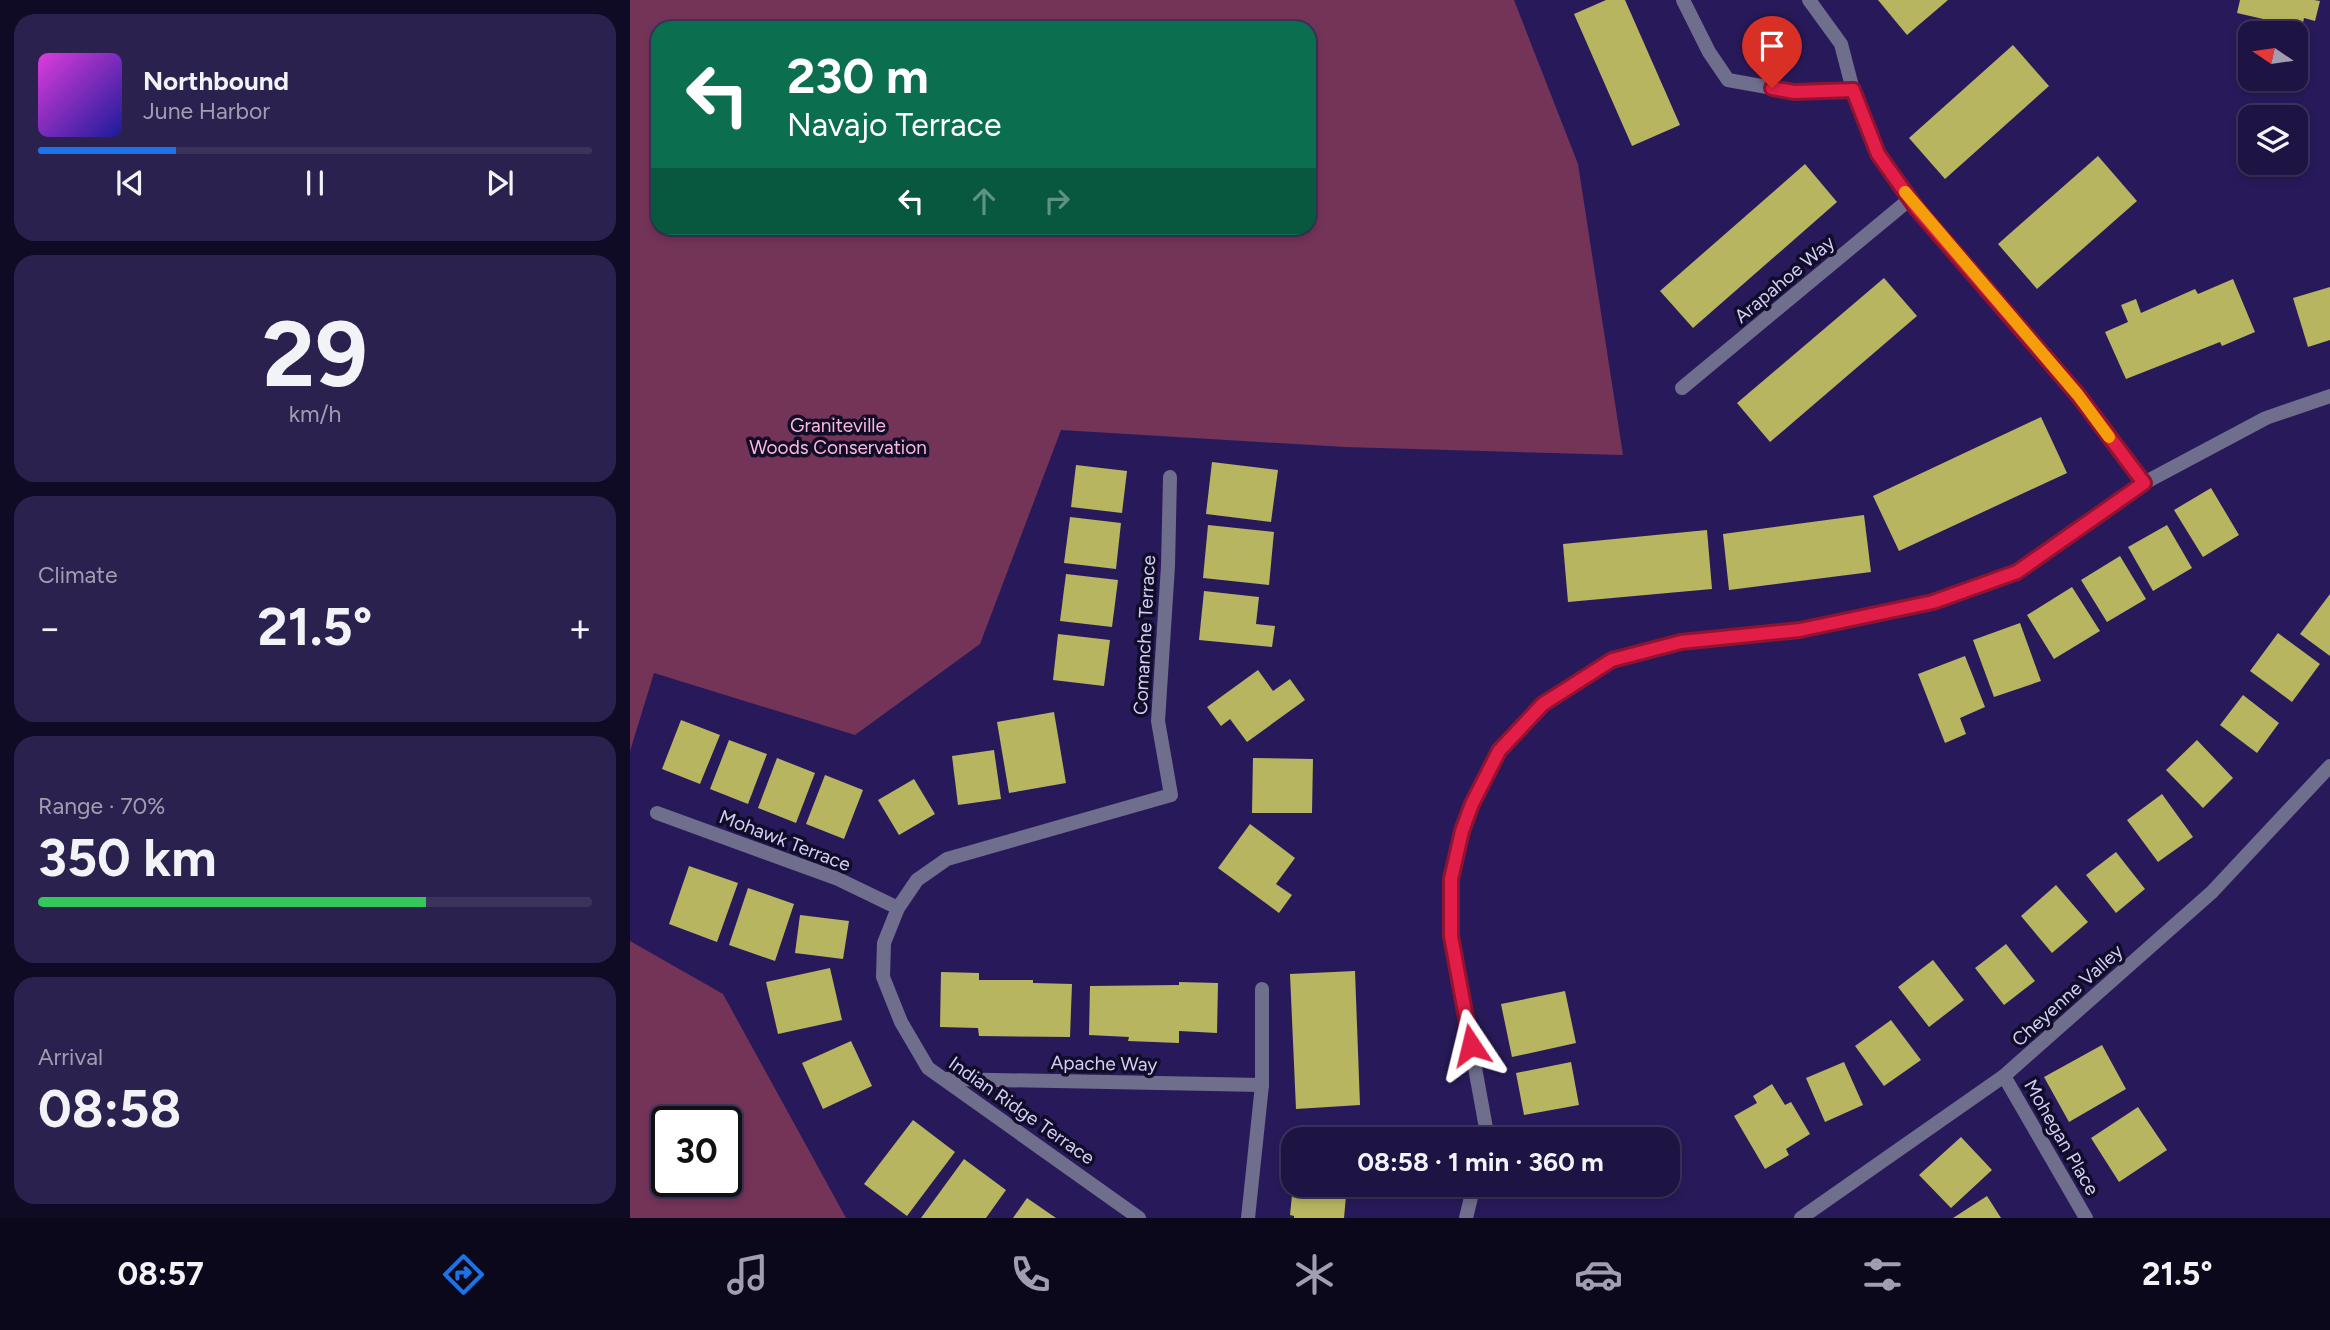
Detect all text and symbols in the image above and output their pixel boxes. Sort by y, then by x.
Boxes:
pin [1742,16,1802,88]
north arrow [2238,21,2308,91]
map controls [2238,21,2308,175]
icon: arrive [1753,27,1791,65]
text: 230 m [787,46,929,105]
icon: left [672,49,763,140]
text: Northbound [143,65,289,97]
text: June Harbor [143,97,270,125]
button: layers [2238,105,2308,175]
text: Navajo Terrace [787,106,1001,144]
icon: previous [111,164,149,202]
icon: pause [296,164,334,202]
icon: next [481,164,519,202]
icon: left [892,182,930,220]
icon: ahead [965,182,1003,220]
icon: right [1038,182,1076,220]
street label: Arapahoe Way [1730,231,1839,328]
text: 29 [262,300,368,409]
text: km/h [289,400,341,428]
park label: Graniteville Woods Conservation [749,414,927,459]
street label: Comanche Terrace [1129,555,1160,716]
text: Climate [38,561,117,589]
text: 21.5° [258,596,372,658]
text: − [38,605,62,651]
text: + [568,605,592,651]
text: Range · 70% [38,792,165,820]
street label: Mohawk Terrace [716,805,854,876]
text: 350 km [38,827,217,889]
street label: Cheyenne Valley [2007,940,2128,1051]
position arrow [1434,1008,1508,1082]
text: Arrival [38,1043,103,1071]
street label: Indian Ridge Terrace [944,1051,1099,1169]
street label: Apache Way [1050,1051,1158,1076]
street label: Mohegan Place [2019,1075,2104,1199]
text: 08:58 [38,1078,181,1140]
speed limit sign: 30 [651,1106,742,1197]
text: 08:58 · 1 min · 360 m [1357,1146,1604,1178]
icon: directions [439,1250,488,1299]
icon: music [723,1250,772,1299]
icon: phone [1006,1250,1055,1299]
icon: climate [1290,1250,1339,1299]
icon: car [1574,1250,1623,1299]
icon: filters [1858,1250,1907,1299]
text: 08:57 [117,1255,204,1293]
text: 21.5° [2142,1255,2213,1293]

